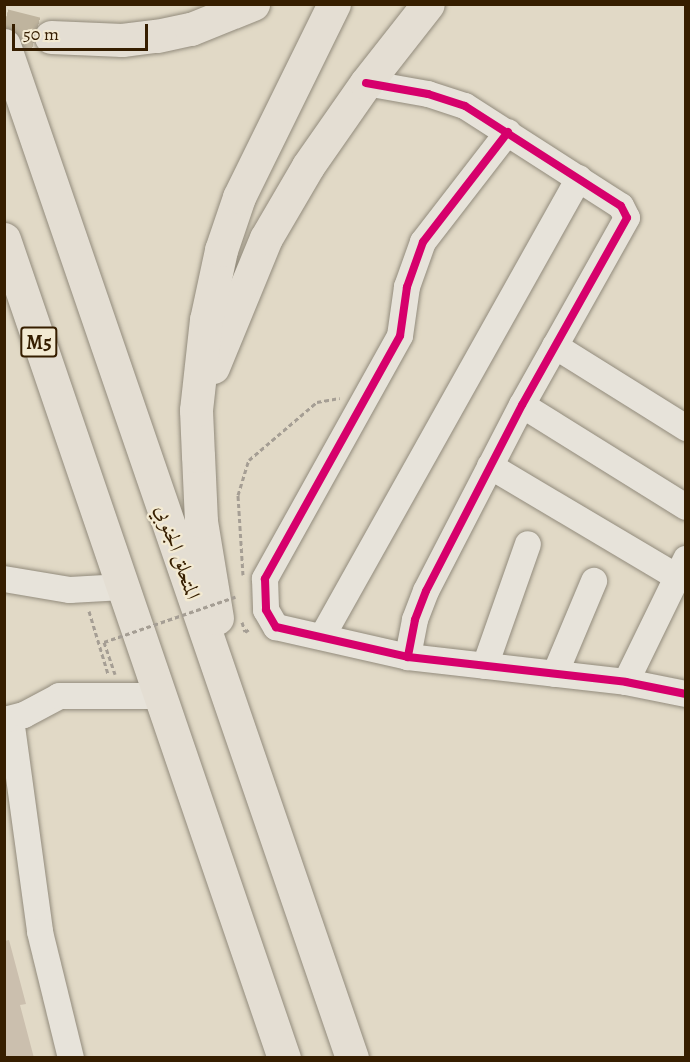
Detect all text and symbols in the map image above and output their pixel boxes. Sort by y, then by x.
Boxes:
scale bar [15,12,152,50]
text: 50 m [23,22,59,46]
road number: M5 [20,325,58,359]
street label: المتحلق الجنوبي [150,501,206,603]

